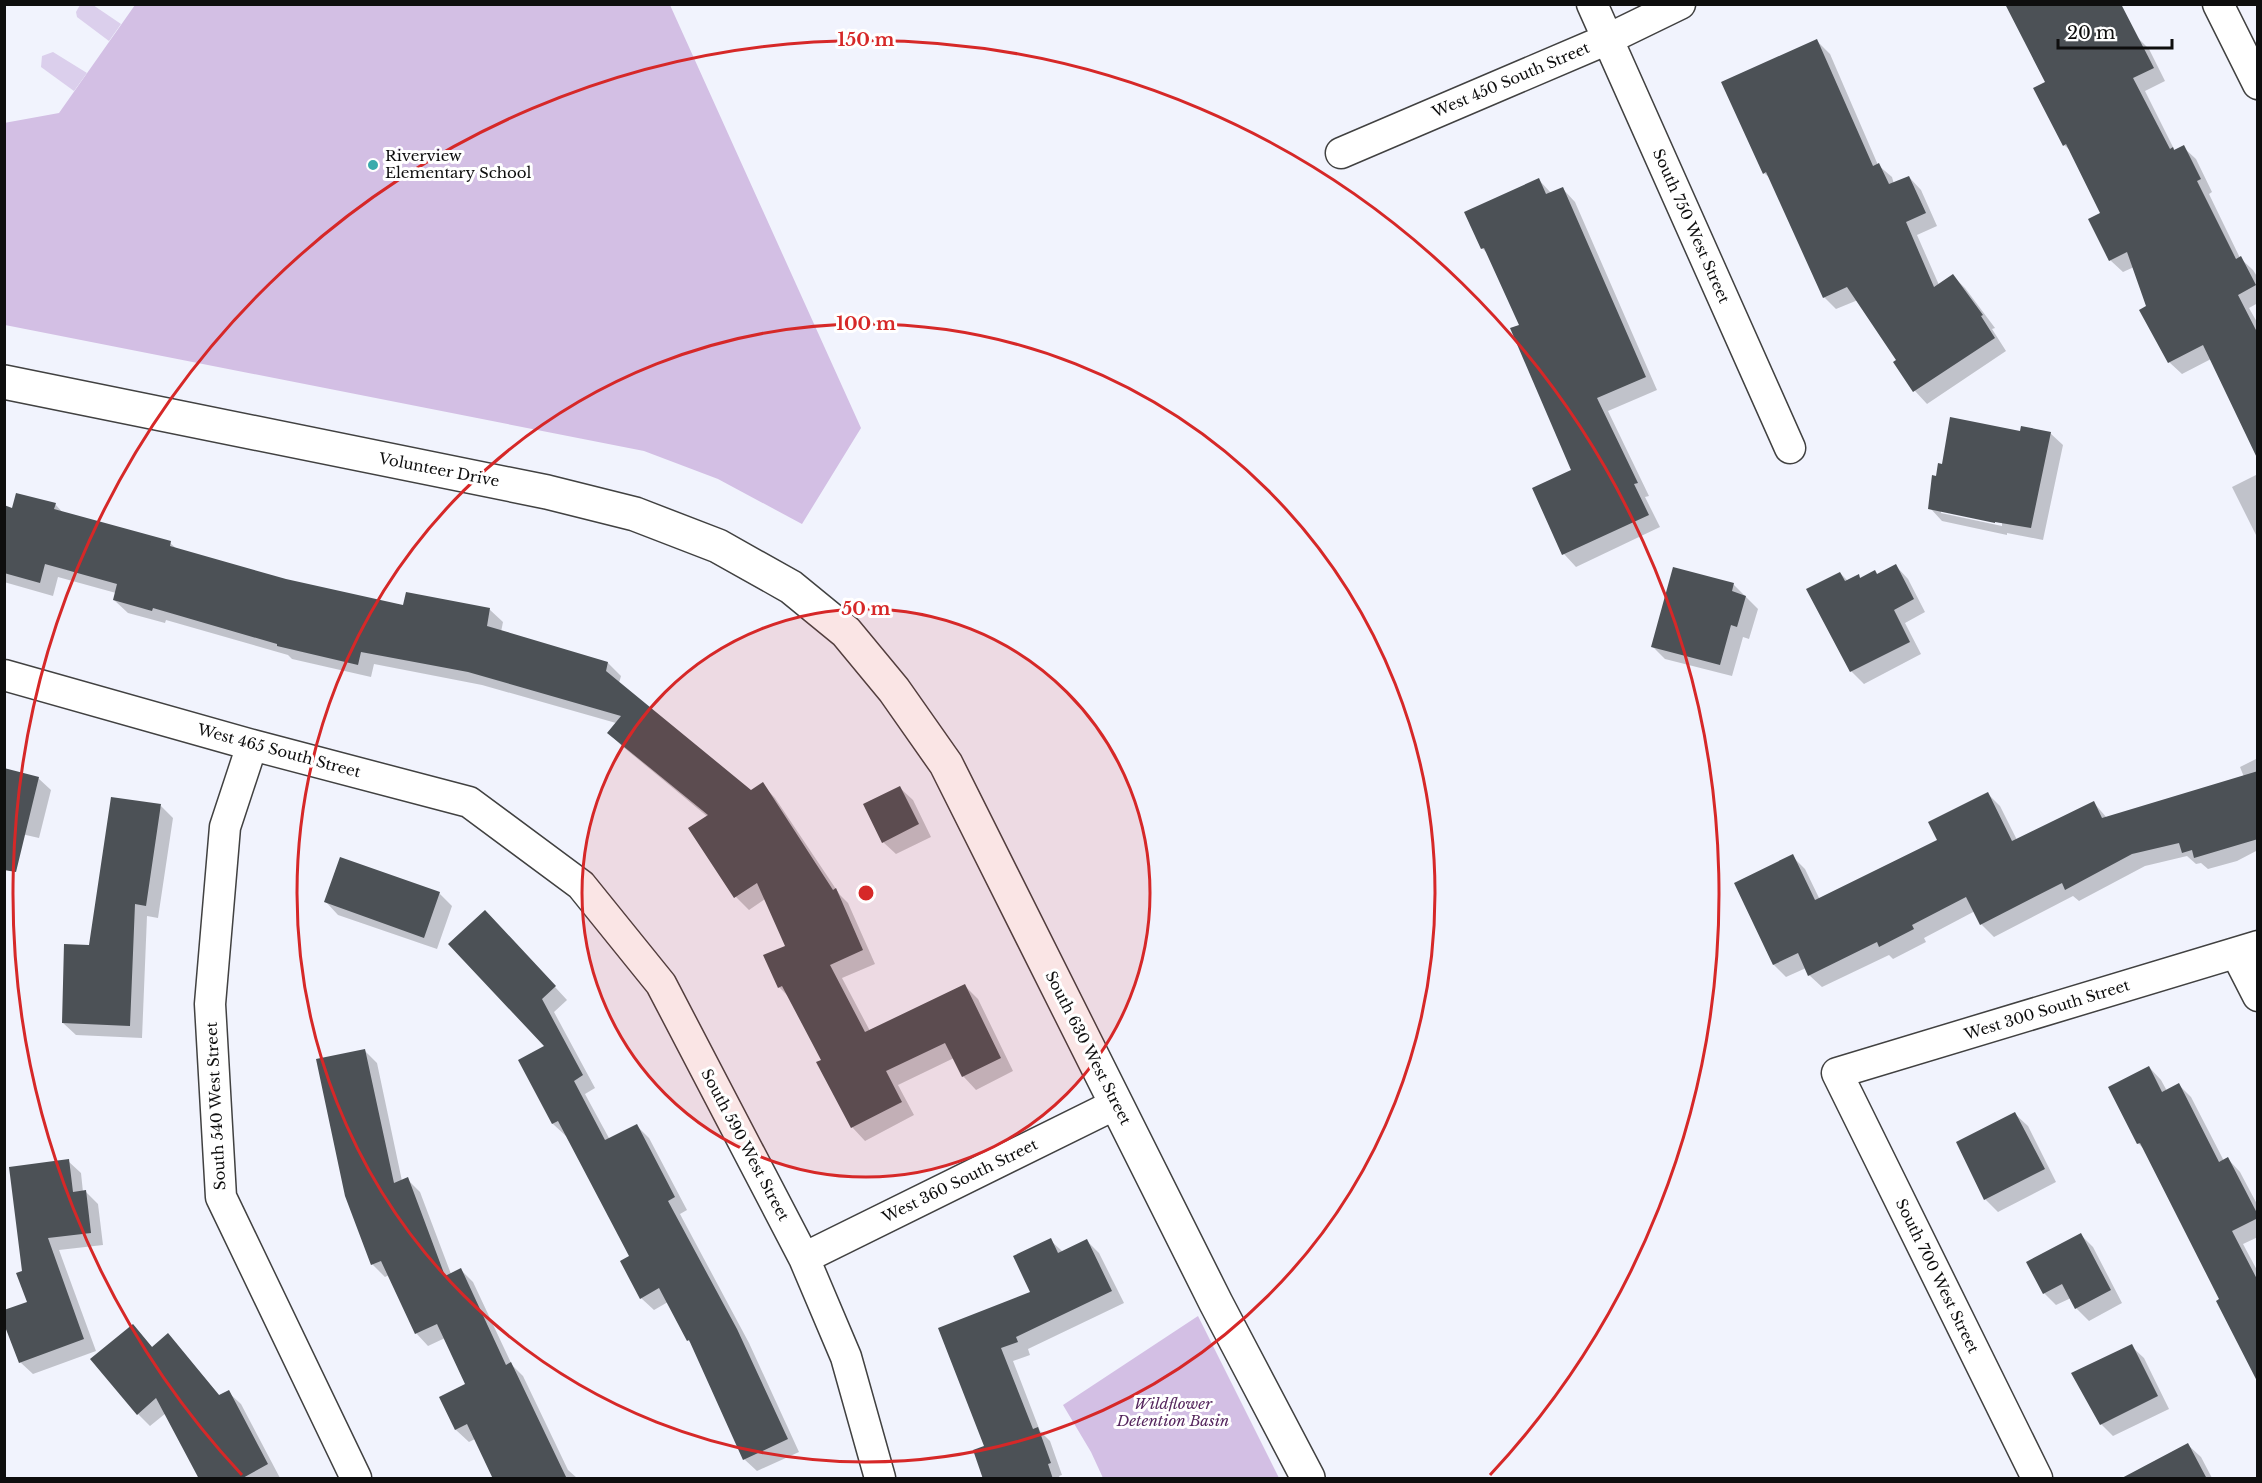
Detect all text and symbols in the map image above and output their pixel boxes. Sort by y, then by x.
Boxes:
scale bar [2058,12,2172,50]
text: 20 m [2067,22,2115,44]
text: 150 m [838,29,895,51]
street label: West 450 South Street [1428,38,1593,122]
place label: Riverview Elementary School [385,146,532,182]
street label: South 750 West Street [1649,146,1734,306]
marker: Riverview Elementary School [366,158,380,172]
text: 100 m [836,313,896,335]
street label: Volunteer Drive [376,448,501,491]
text: 50 m [842,598,891,620]
street label: West 465 South Street [195,719,363,782]
centre of rings [856,883,876,903]
street label: South 630 West Street [1041,968,1136,1128]
street label: West 300 South Street [1961,975,2132,1044]
street label: South 540 West Street [202,1021,229,1191]
street label: South 590 West Street [697,1066,794,1224]
street label: West 360 South Street [878,1134,1041,1227]
street label: South 700 West Street [1892,1195,1983,1356]
park label: Wildflower Detention Basin [1116,1394,1229,1430]

